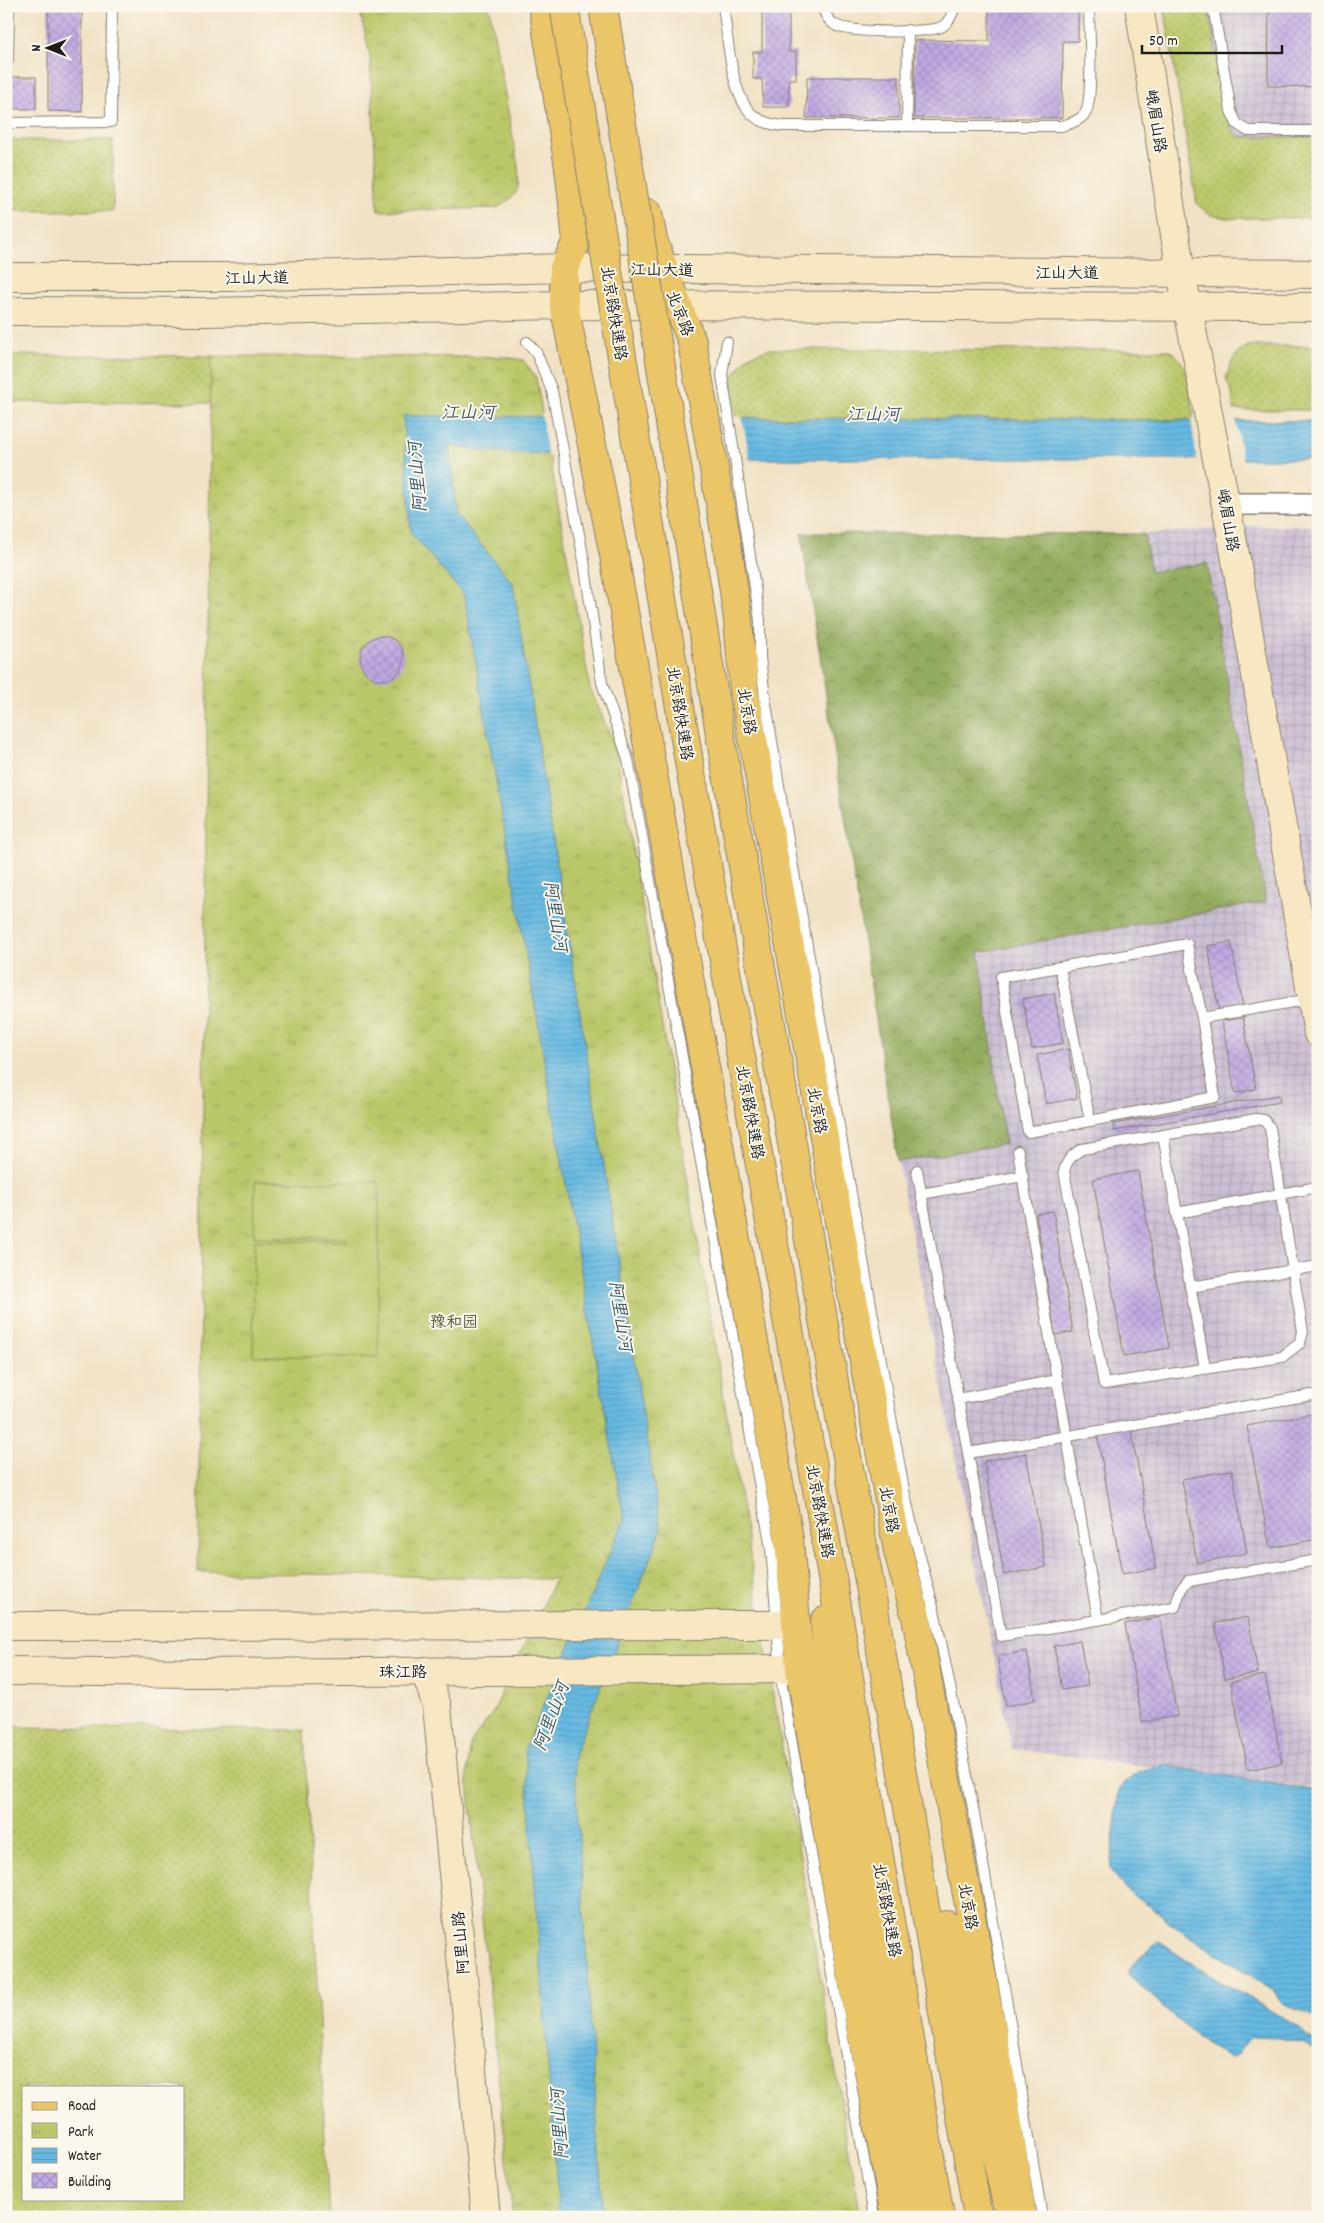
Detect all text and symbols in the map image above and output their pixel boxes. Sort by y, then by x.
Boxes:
north arrow [22,22,72,72]
scale bar [1142,22,1282,54]
text: 50 m [1149,31,1178,53]
text: N [27,44,47,51]
street label: 峨眉山路 [1138,88,1171,155]
street label: 江山大道 [630,259,694,284]
street label: 江山大道 [1035,263,1099,286]
street label: 北京路快速路 [594,264,631,363]
street label: 江山大道 [225,267,289,292]
street label: 北京路 [659,287,698,340]
water label: 江山河 [441,402,498,427]
water label: 江山河 [846,404,903,429]
water label: 阿里山河 [404,437,435,514]
street label: 峨眉山路 [1210,487,1243,554]
street label: 北京路快速路 [660,664,697,763]
street label: 北京路 [730,686,761,737]
water label: 阿里山河 [536,879,572,957]
street label: 北京路快速路 [729,1063,768,1162]
street label: 北京路 [800,1085,831,1136]
water label: 阿里山河 [601,1279,637,1357]
park label: 豫和园 [430,1312,478,1335]
street label: 北京路快速路 [799,1462,838,1561]
street label: 北京路 [872,1484,903,1535]
street label: 珠江路 [379,1662,427,1685]
water label: 阿里山河 [529,1676,578,1755]
street label: 北京路快速路 [866,1861,905,1960]
street label: 北京路 [951,1881,982,1932]
street label: 阿里山路 [448,1910,477,1976]
water label: 阿里山河 [546,2084,576,2161]
legend [22,2086,185,2200]
text: Road [68,2096,96,2118]
text: Park [68,2122,94,2144]
text: Water [68,2146,102,2168]
text: Building [68,2172,111,2194]

